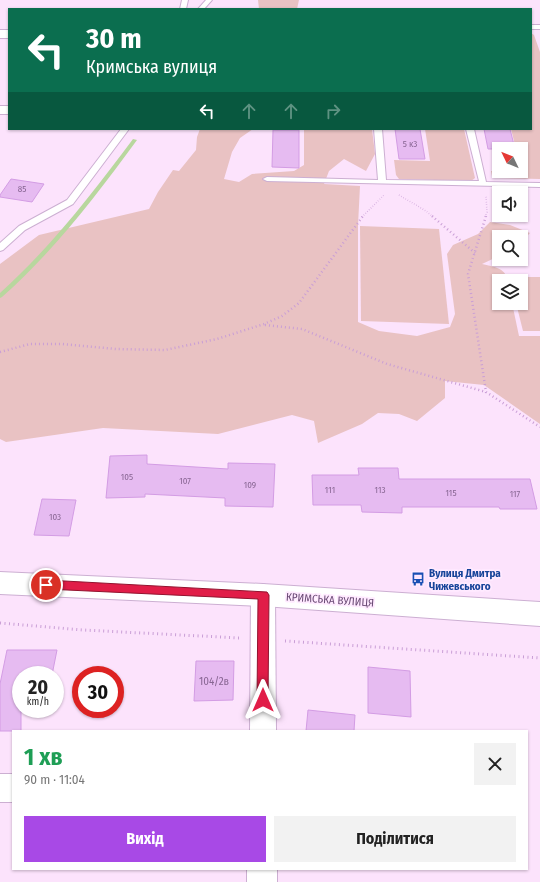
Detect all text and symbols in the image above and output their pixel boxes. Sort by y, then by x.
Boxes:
text: 30 m [86,22,142,55]
icon: left [20,24,72,76]
text: Кримська вулиця [86,56,217,78]
icon: left [196,100,218,122]
icon: ahead [238,100,260,122]
icon: ahead [280,100,302,122]
icon: right [322,100,344,122]
house number: 5 к3 [403,139,417,149]
north arrow [492,142,528,178]
map controls [492,142,528,310]
house number: 85 [18,184,26,194]
button: sound [492,186,528,222]
button: search [492,230,528,266]
button: layers [492,274,528,310]
house number: 105 [121,472,133,482]
house number: 107 [179,476,191,486]
house number: 109 [244,480,256,490]
house number: 111 [325,485,335,495]
house number: 113 [375,485,385,495]
house number: 115 [445,488,457,498]
house number: 117 [510,489,521,499]
house number: 103 [49,512,61,522]
place label: Вулиця Дмитра Чижевського [429,567,501,593]
pin [29,568,63,602]
bus stop icon: Вулиця Дмитра Чижевського [410,571,426,587]
icon: arrive [35,574,57,596]
street label: КРИМСЬКА ВУЛИЦЯ [286,590,374,610]
speed limit sign: 30 [72,666,124,718]
text: 20 [28,675,48,699]
house number: 104/2в [199,675,229,688]
position arrow [242,679,284,721]
text: km/h [27,696,49,708]
text: 1 хв [24,743,63,771]
button: close [474,743,516,785]
text: 90 m · 11:04 [24,772,85,787]
button: Вихід [24,816,266,862]
button: Поділитися [274,816,516,862]

